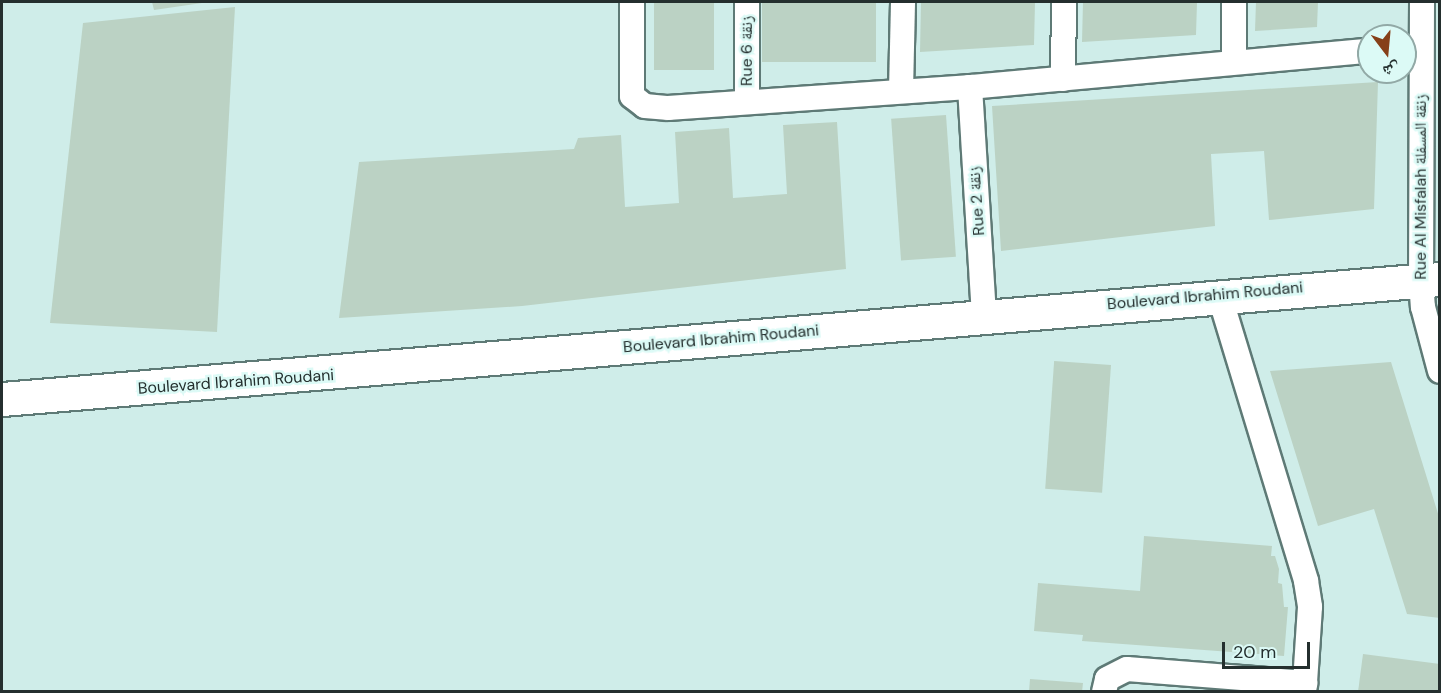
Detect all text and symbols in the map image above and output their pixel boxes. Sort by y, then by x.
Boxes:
street label: Rue 6 زنقة [737,16,757,86]
north arrow [1357,24,1417,84]
text: ش [1380,57,1403,82]
street label: Rue Al Misfalah زنقة المسفلة [1411,94,1431,280]
street label: Rue 2 زنقة [965,166,989,236]
street label: Boulevard Ibrahim Roudani [1106,278,1304,314]
street label: Boulevard Ibrahim Roudani [622,321,820,357]
street label: Boulevard Ibrahim Roudani [137,366,335,398]
scale bar [1225,630,1314,668]
text: 20 m [1233,640,1276,664]

